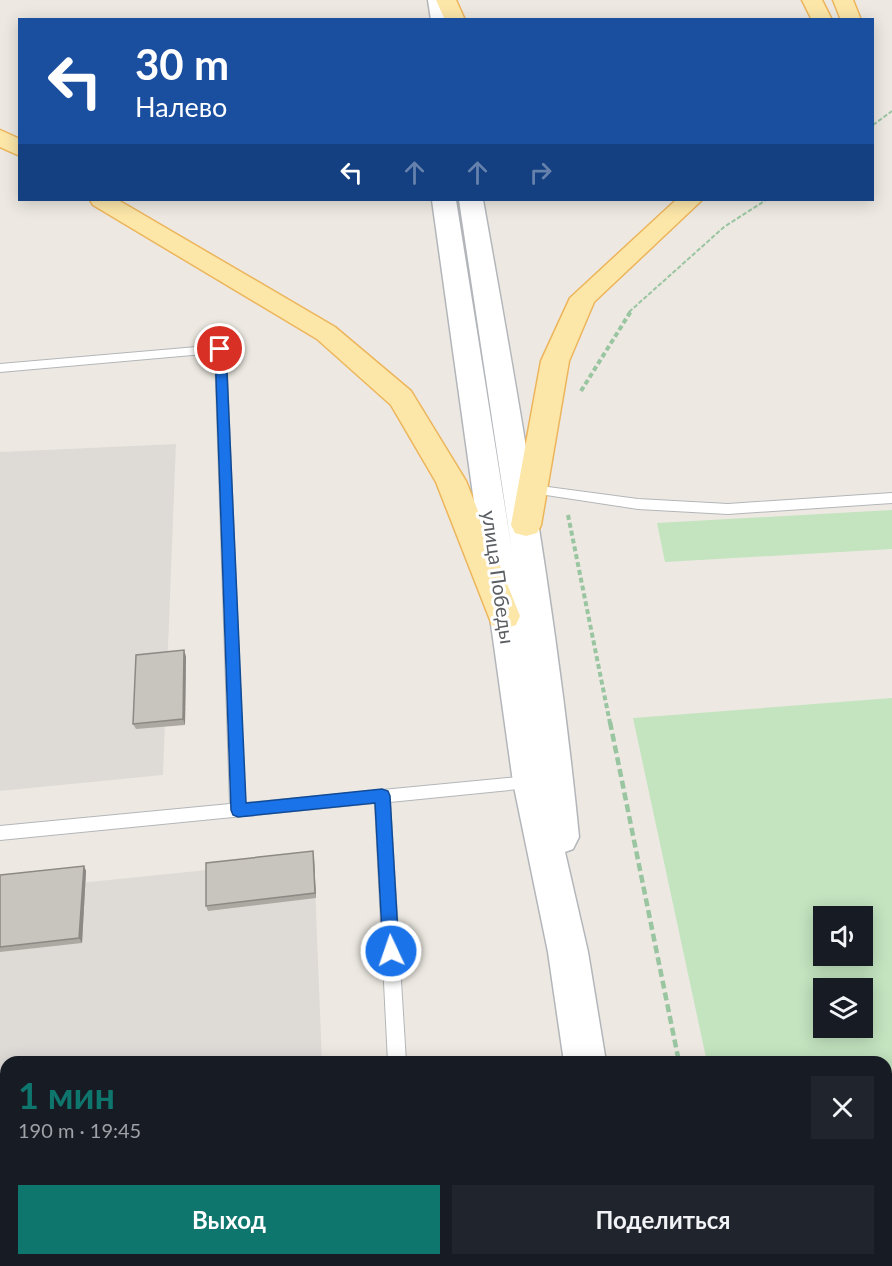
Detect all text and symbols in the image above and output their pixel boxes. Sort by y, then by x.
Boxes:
text: 30 m [135,39,229,89]
icon: left [36,42,114,120]
text: Налево [135,90,227,123]
icon: left [335,156,368,189]
icon: ahead [398,156,431,189]
icon: ahead [461,156,494,189]
icon: right [524,156,557,189]
pin [194,323,245,374]
icon: arrive [203,332,236,365]
street label: улица Победы [478,509,520,645]
map controls [813,906,873,1038]
button: sound [813,906,873,966]
position arrow [359,919,423,983]
button: layers [813,978,873,1038]
text: 1 мин [18,1073,115,1117]
button: close [811,1076,874,1139]
text: 190 m · 19:45 [18,1118,141,1142]
button: Выход [18,1185,440,1254]
button: Поделиться [452,1185,874,1254]

